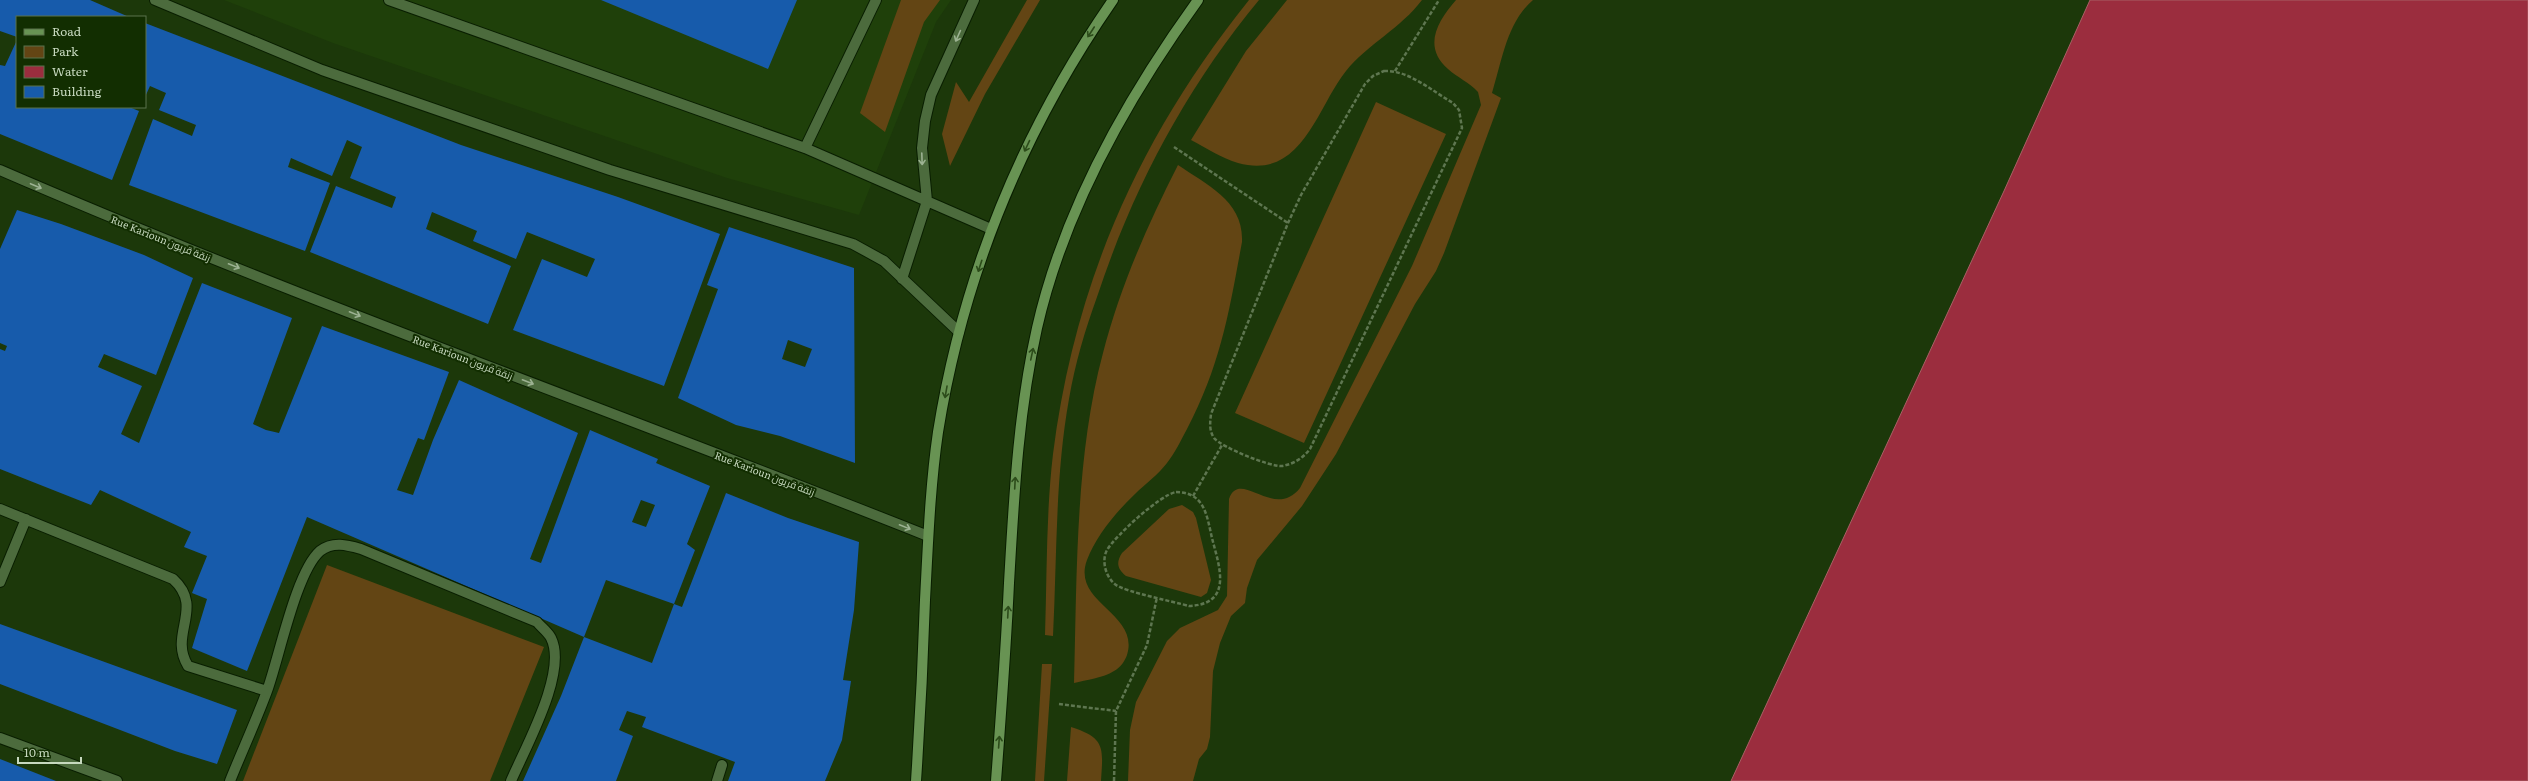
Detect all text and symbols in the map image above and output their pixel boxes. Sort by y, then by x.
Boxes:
legend [16,16,146,108]
text: Road [52,22,82,40]
one-way arrow [1086,26,1094,38]
one-way arrow [954,29,961,41]
text: Park [52,42,79,60]
text: Water [52,62,88,80]
text: Building [52,82,102,100]
one-way arrow [1023,139,1030,151]
one-way arrow [918,152,926,165]
one-way arrow [29,182,41,190]
street label: Rue Karioun زنقة قريون [109,211,213,265]
one-way arrow [975,260,983,272]
one-way arrow [227,263,239,271]
one-way arrow [348,311,360,319]
street label: Rue Karioun زنقة قريون [411,331,515,383]
one-way arrow [1028,348,1036,361]
one-way arrow [522,378,534,386]
one-way arrow [941,385,949,398]
street label: Rue Karioun زنقة قريون [713,447,817,499]
one-way arrow [1011,477,1018,490]
one-way arrow [899,523,911,531]
one-way arrow [1004,606,1011,619]
one-way arrow [995,736,1002,749]
scale bar [18,739,81,765]
text: 10 m [24,743,50,761]

